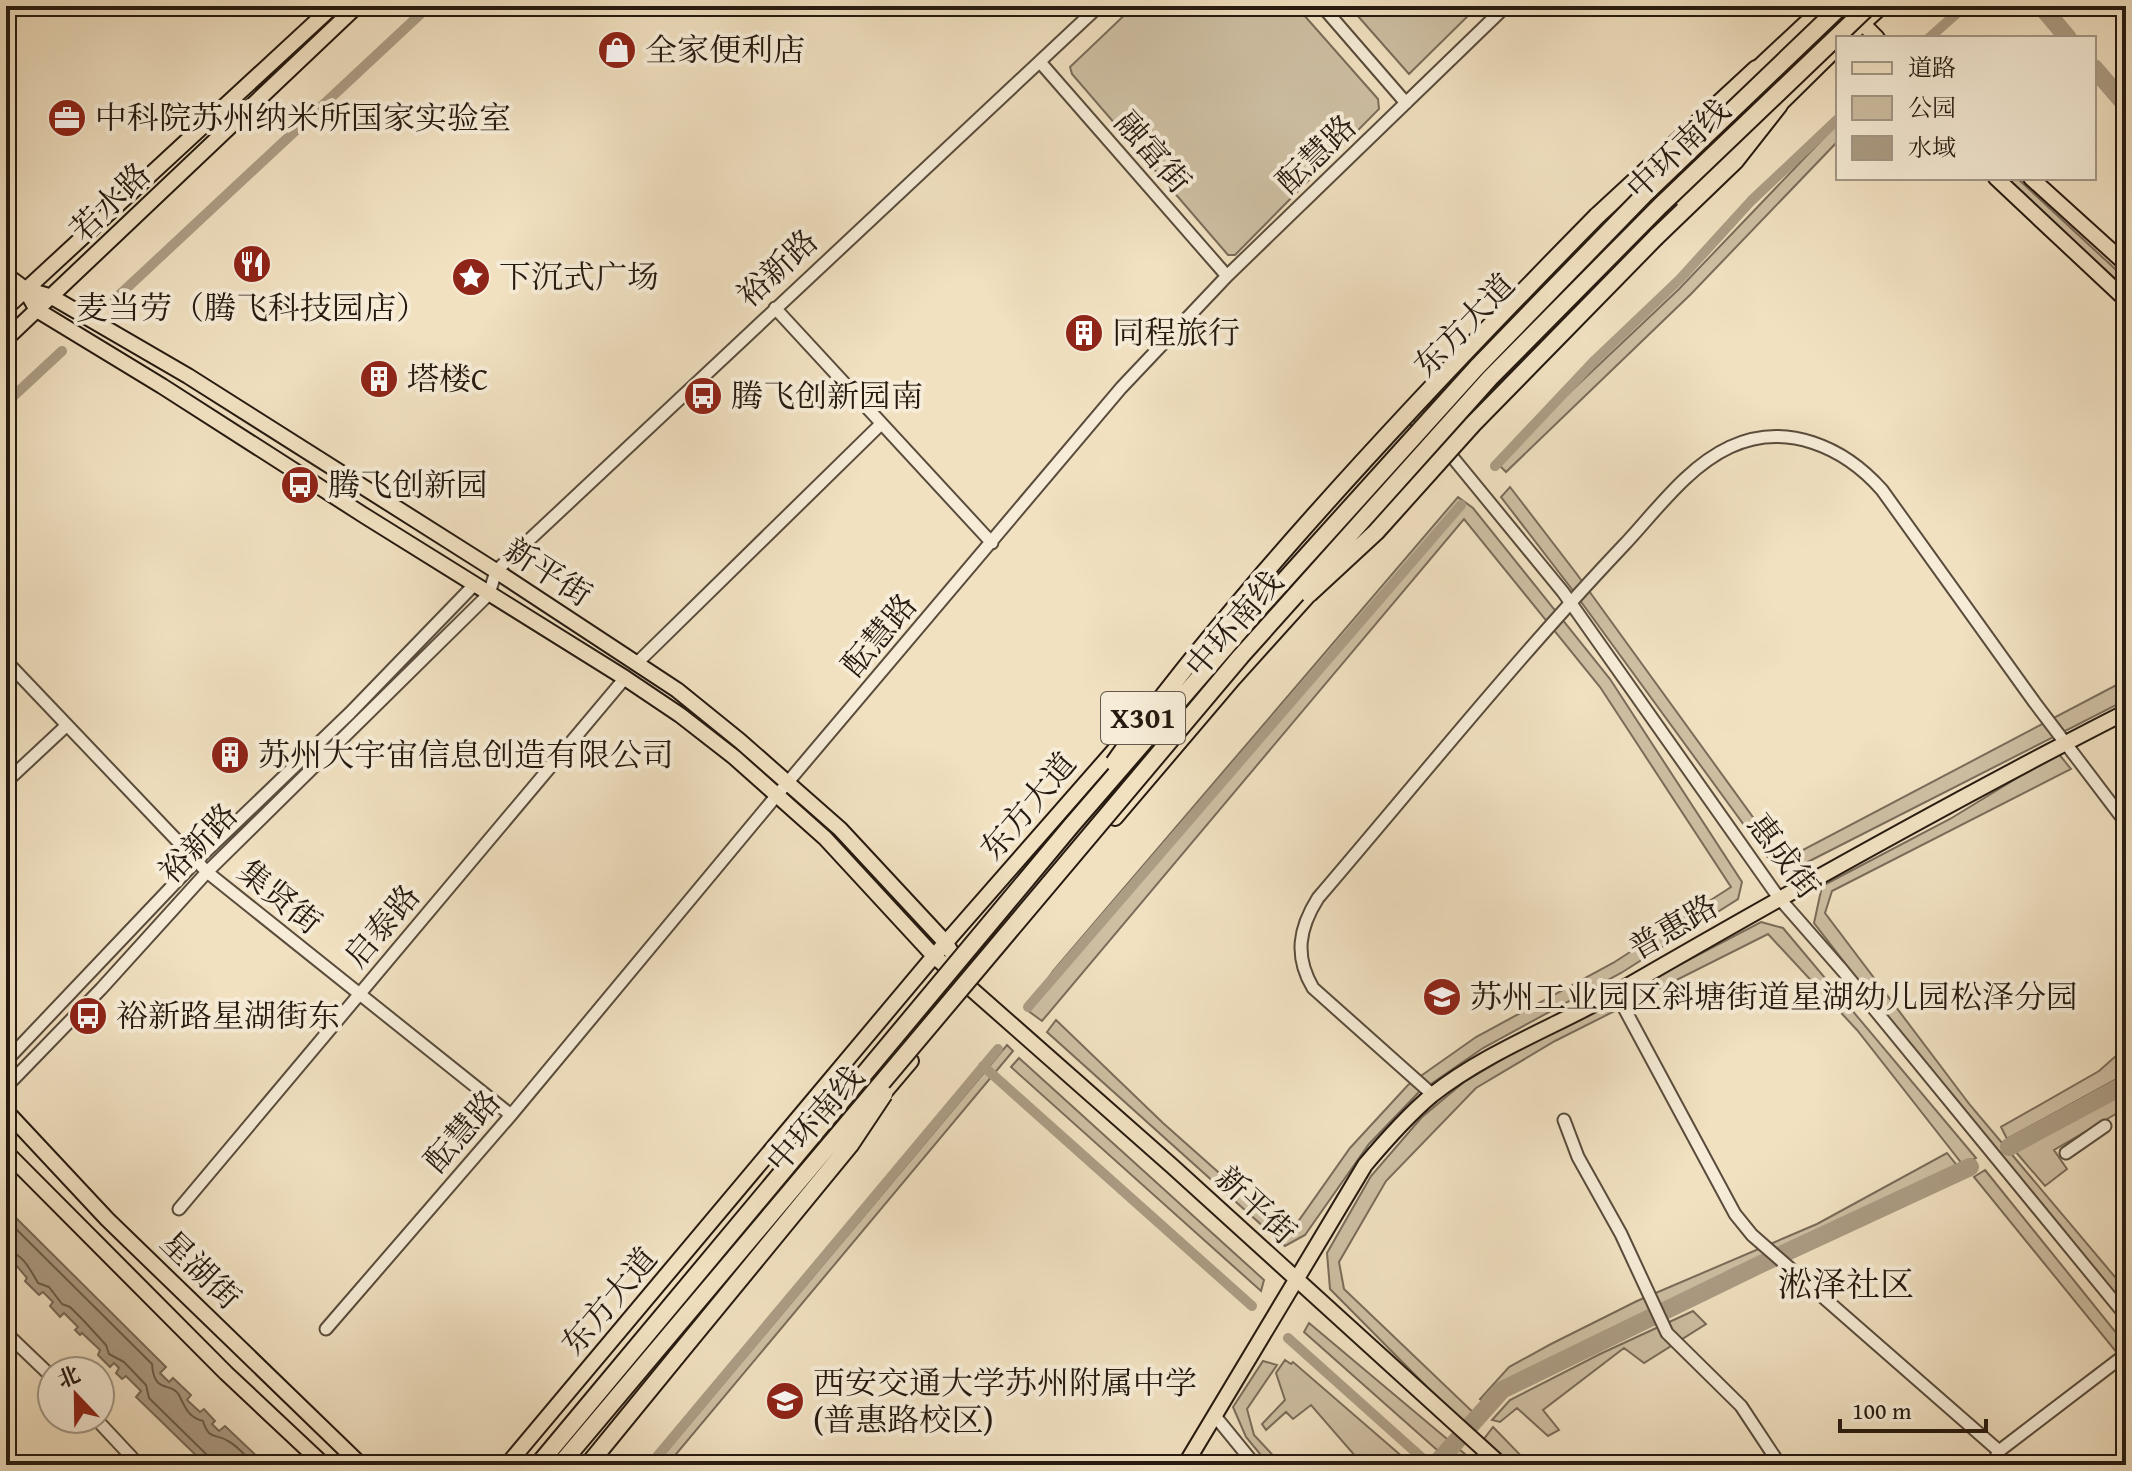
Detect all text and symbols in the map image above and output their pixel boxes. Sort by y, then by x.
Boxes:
place label: 全家便利店 [645,26,805,73]
shop icon: 全家便利店 [596,29,638,71]
legend [1836,36,2096,180]
text: 道路 [1908,50,1956,85]
street label: 中环南线 [1615,87,1740,210]
text: 公园 [1908,90,1956,125]
place label: 中科院苏州纳米所国家实验室 [95,94,511,141]
office icon: 中科院苏州纳米所国家实验室 [46,97,88,139]
street label: 融富街 [1104,100,1203,203]
street label: 酝慧路 [1265,103,1367,204]
text: 水域 [1908,130,1956,165]
street label: 若水路 [59,151,161,252]
street label: 裕新路 [726,218,828,318]
restaurant icon: 麦当劳（腾飞科技园店） [231,243,273,285]
place label: 下沉式广场 [499,253,659,300]
place icon: 下沉式广场 [450,256,492,298]
street label: 东方大道 [1402,262,1525,387]
place label: 麦当劳（腾飞科技园店） [76,284,428,331]
place label: 同程旅行 [1112,309,1240,356]
building icon: 同程旅行 [1063,312,1105,354]
place label: 塔楼C [407,355,488,402]
building icon: 塔楼C [358,358,400,400]
place label: 腾飞创新园南 [731,372,923,419]
bus stop icon: 腾飞创新园南 [682,375,724,417]
place label: 腾飞创新园 [328,461,488,508]
bus stop icon: 腾飞创新园 [279,464,321,506]
street label: 新平街 [495,526,601,617]
street label: 中环南线 [1174,560,1293,687]
street label: 酝慧路 [830,583,927,687]
road number: X301 [1101,692,1185,744]
place label: 苏州大宇宙信息创造有限公司 [258,731,674,778]
building icon: 苏州大宇宙信息创造有限公司 [209,734,251,776]
street label: 东方大道 [968,742,1087,870]
street label: 裕新路 [147,792,248,894]
street label: 惠成街 [1737,803,1832,908]
street label: 集贤街 [228,848,332,945]
street label: 启泰路 [333,874,430,978]
street label: 普惠路 [1619,882,1726,971]
place label: 苏州工业园区斜塘街道星湖幼儿园松泽分园 [1470,973,2078,1020]
school or university icon: 苏州工业园区斜塘街道星湖幼儿园松泽分园 [1421,976,1463,1018]
place label: 裕新路星湖街东 [116,992,340,1039]
bus stop icon: 裕新路星湖街东 [67,995,109,1037]
street label: 中环南线 [755,1055,874,1182]
street label: 酝慧路 [412,1079,511,1182]
street label: 新平街 [1205,1155,1307,1255]
street label: 星湖街 [150,1219,252,1320]
street label: 东方大道 [549,1237,668,1365]
district label: 淞泽社区 [1778,1259,1914,1308]
north arrow [36,1355,116,1435]
text: 北 [52,1357,85,1395]
place label: 西安交通大学苏州附属中学 (普惠路校区) [813,1359,1197,1443]
school or university icon: 西安交通大学苏州附属中学 (普惠路校区) [764,1380,806,1422]
scale bar [1840,1383,1986,1433]
text: 100 m [1852,1393,1912,1428]

